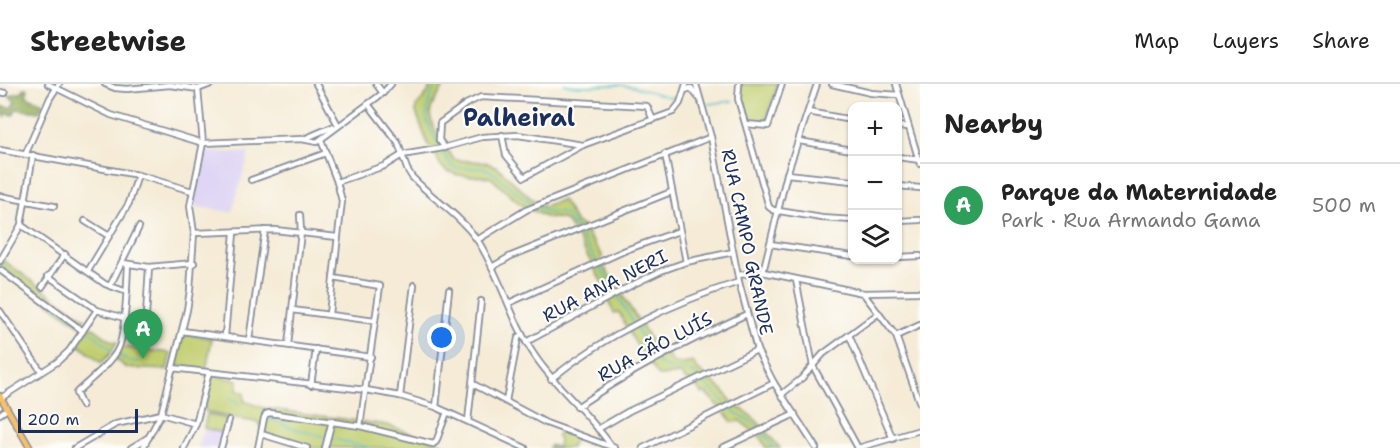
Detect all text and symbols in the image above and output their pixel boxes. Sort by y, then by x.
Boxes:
text: Streetwise [30,22,186,60]
text: Map [1134,27,1179,55]
text: Layers [1212,27,1279,55]
text: Share [1312,27,1370,55]
district label: Palheiral [463,102,575,134]
map controls [848,102,902,264]
button: + [848,102,902,156]
text: Nearby [944,106,1043,141]
street label: RUA CAMPO GRANDE [716,147,778,337]
button: − [848,156,902,210]
text: Parque da Maternidade [1001,178,1277,207]
text: A [956,192,971,218]
text: 500 m [1312,192,1376,218]
text: Park · Rua Armando Gama [1001,207,1261,233]
button: layers [848,210,902,264]
street label: RUA ANA NERI [539,244,672,328]
street label: RUA SÃO LUÍS [594,307,716,387]
pin: A [124,310,162,359]
your location [427,323,456,352]
scale bar [18,406,138,434]
text: 200 m [27,409,79,430]

